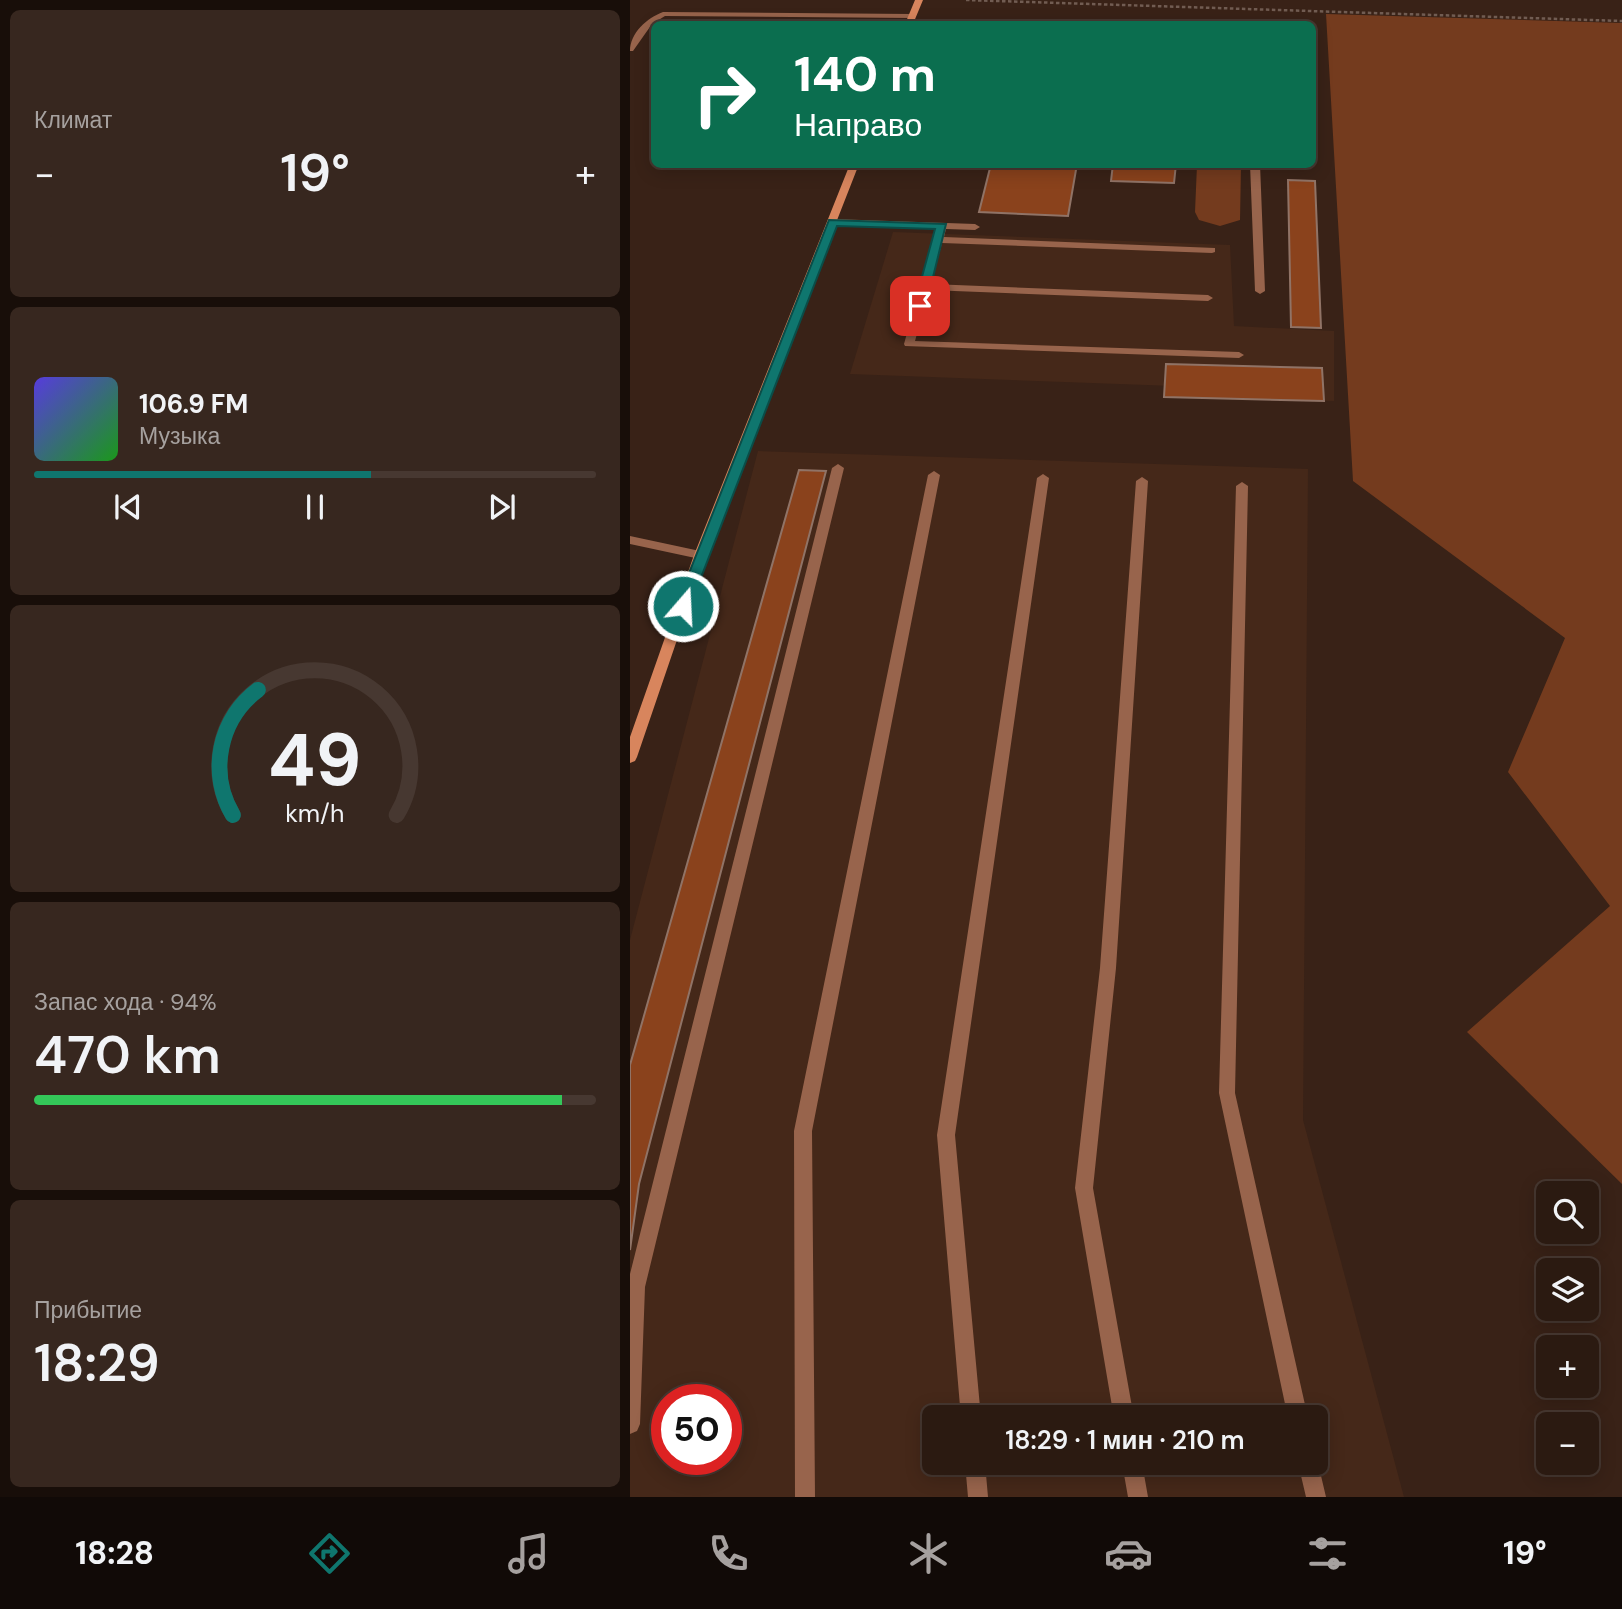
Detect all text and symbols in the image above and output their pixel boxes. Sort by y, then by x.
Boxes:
text: 140 m [794,42,936,106]
icon: right [679,49,770,140]
text: Направо [794,104,922,146]
text: Климат [34,105,112,135]
text: 19° [280,139,350,207]
text: − [34,149,55,199]
text: + [575,149,596,199]
pin [890,276,950,336]
icon: arrive [901,287,939,325]
text: 106.9 FM [139,387,248,421]
text: Музыка [139,421,220,451]
icon: previous [109,488,147,526]
icon: pause [296,488,334,526]
icon: next [483,488,521,526]
position arrow [646,569,720,643]
text: 49 [268,713,362,808]
text: km/h [285,796,345,829]
text: Запас хода · 94% [34,987,216,1017]
text: 470 km [34,1021,221,1089]
map controls [1536,1181,1599,1475]
button: search [1536,1181,1599,1244]
button: layers [1536,1258,1599,1321]
text: Прибытие [34,1295,142,1325]
text: 18:29 [34,1329,160,1397]
button: + [1536,1335,1599,1398]
speed limit sign: 50 [651,1384,742,1475]
button: − [1536,1412,1599,1475]
text: 18:29 · 1 мин · 210 m [1005,1423,1245,1457]
icon: directions [305,1529,354,1578]
icon: music [504,1529,553,1578]
icon: phone [704,1529,753,1578]
icon: climate [904,1529,953,1578]
icon: car [1104,1529,1153,1578]
icon: filters [1303,1529,1352,1578]
text: 18:28 [75,1532,154,1574]
text: 19° [1503,1532,1547,1574]

